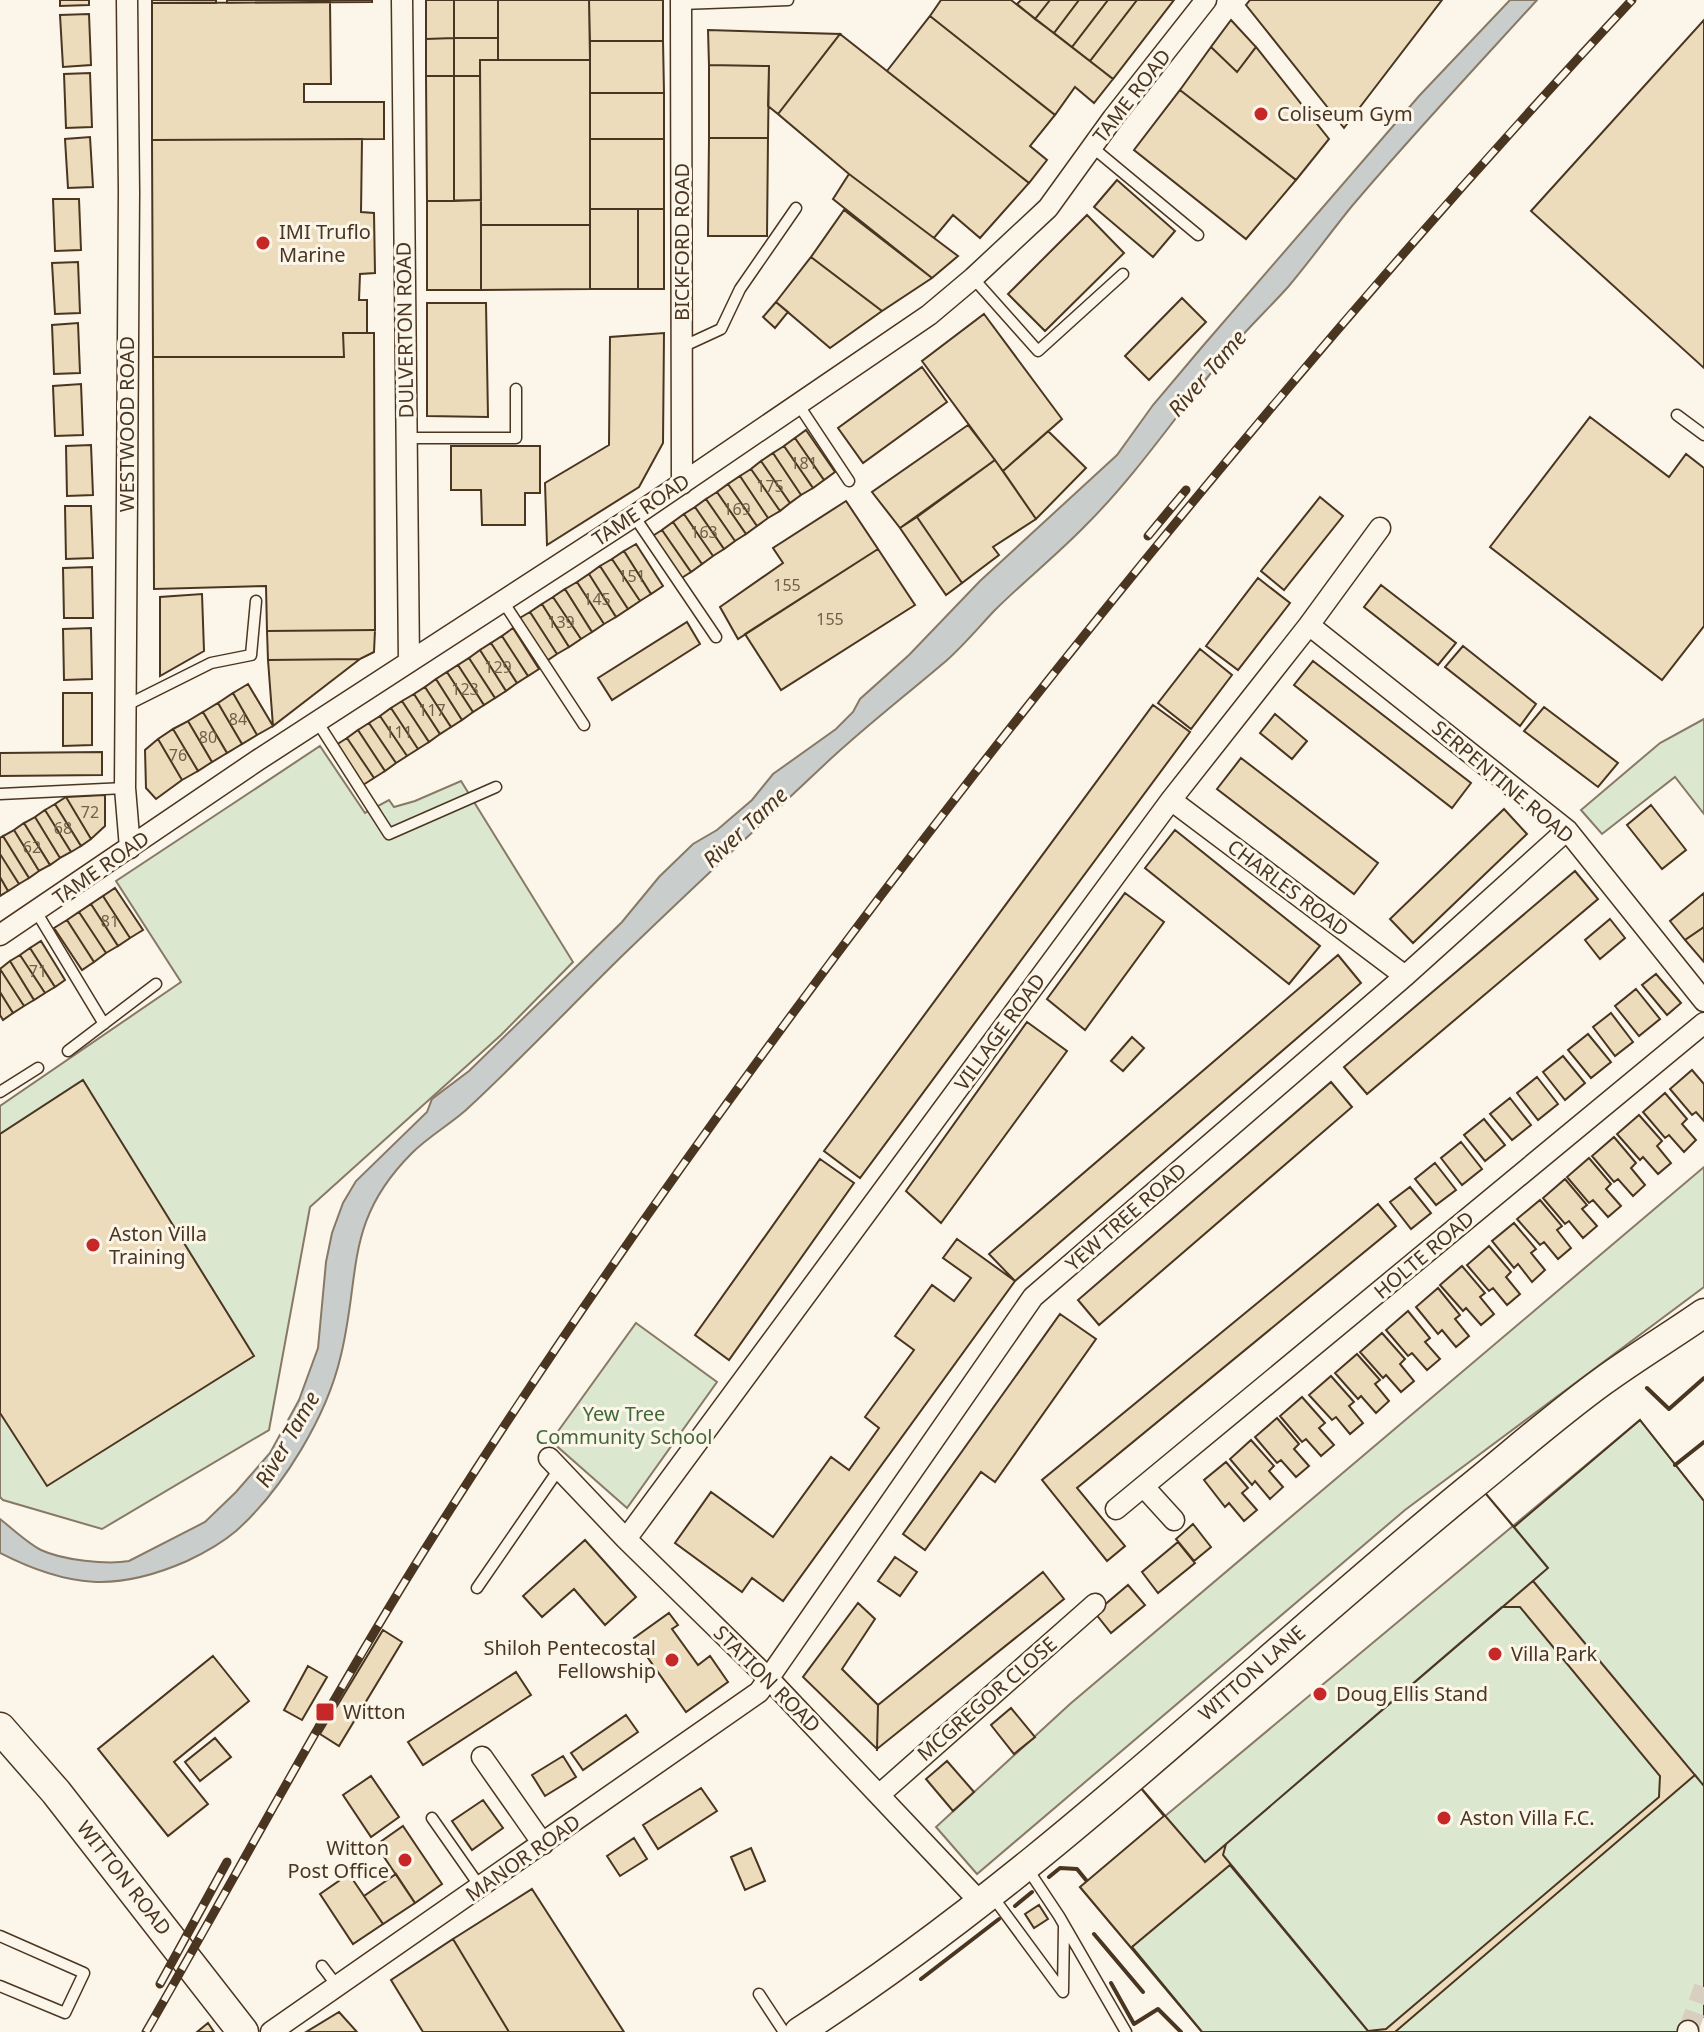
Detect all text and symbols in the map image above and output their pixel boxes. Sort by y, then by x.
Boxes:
street label: TAME ROAD [1086,43,1177,148]
place label: Coliseum Gym [1277,100,1413,127]
marker: Coliseum Gym [1252,105,1270,123]
street label: BICKFORD ROAD [668,163,695,321]
place label: IMI Truflo Marine [279,218,371,268]
marker: IMI Truflo Marine [254,234,272,252]
street label: DULVERTON ROAD [389,241,420,419]
water label: River Tame [1160,322,1252,422]
street label: WESTWOOD ROAD [113,336,140,512]
house number: 181 [790,452,818,474]
street label: TAME ROAD [587,467,695,552]
house number: 175 [756,475,784,497]
house number: 169 [723,498,751,520]
house number: 163 [690,521,718,543]
house number: 151 [618,565,646,587]
house number: 155 [773,574,801,596]
house number: 145 [583,588,611,610]
house number: 155 [816,608,844,630]
house number: 139 [547,611,575,633]
house number: 129 [484,656,512,678]
house number: 123 [451,678,479,700]
house number: 117 [418,699,446,721]
house number: 84 [229,708,247,730]
street label: SERPENTINE ROAD [1427,714,1580,849]
house number: 111 [385,721,413,743]
house number: 80 [199,726,217,748]
house number: 76 [169,744,187,766]
water label: River Tame [695,779,793,873]
house number: 72 [81,801,99,823]
house number: 68 [54,817,72,839]
street label: TAME ROAD [47,824,154,911]
street label: CHARLES ROAD [1222,833,1355,942]
house number: 62 [23,836,41,858]
house number: 81 [101,910,119,932]
house number: 71 [29,960,47,982]
street label: VILLAGE ROAD [948,968,1051,1095]
street label: YEW TREE ROAD [1059,1156,1192,1277]
street label: HOLTE ROAD [1368,1205,1479,1304]
place label: Aston Villa Training [109,1220,207,1270]
marker: Aston Villa Training [84,1236,102,1254]
water label: River Tame [247,1385,326,1492]
park label: Yew Tree Community School [536,1400,712,1450]
street label: STATION ROAD [708,1619,827,1738]
street label: WITTON LANE [1193,1619,1311,1727]
street label: MCGREGOR CLOSE [911,1630,1062,1767]
place label: Shiloh Pentecostal Fellowship [484,1634,656,1684]
place label: Villa Park [1511,1640,1597,1667]
marker: Villa Park [1486,1645,1504,1663]
marker: Shiloh Pentecostal Fellowship [663,1651,681,1669]
place label: Doug Ellis Stand [1336,1680,1488,1707]
marker: Doug Ellis Stand [1311,1685,1329,1703]
place label: Witton [343,1698,406,1725]
marker: Witton [314,1701,336,1723]
place label: Aston Villa F.C. [1460,1804,1595,1831]
street label: MANOR ROAD [460,1808,586,1907]
marker: Aston Villa F.C. [1435,1809,1453,1827]
street label: WITTON ROAD [71,1815,178,1941]
place label: Witton Post Office [287,1834,389,1884]
marker: Witton Post Office [396,1851,414,1869]

